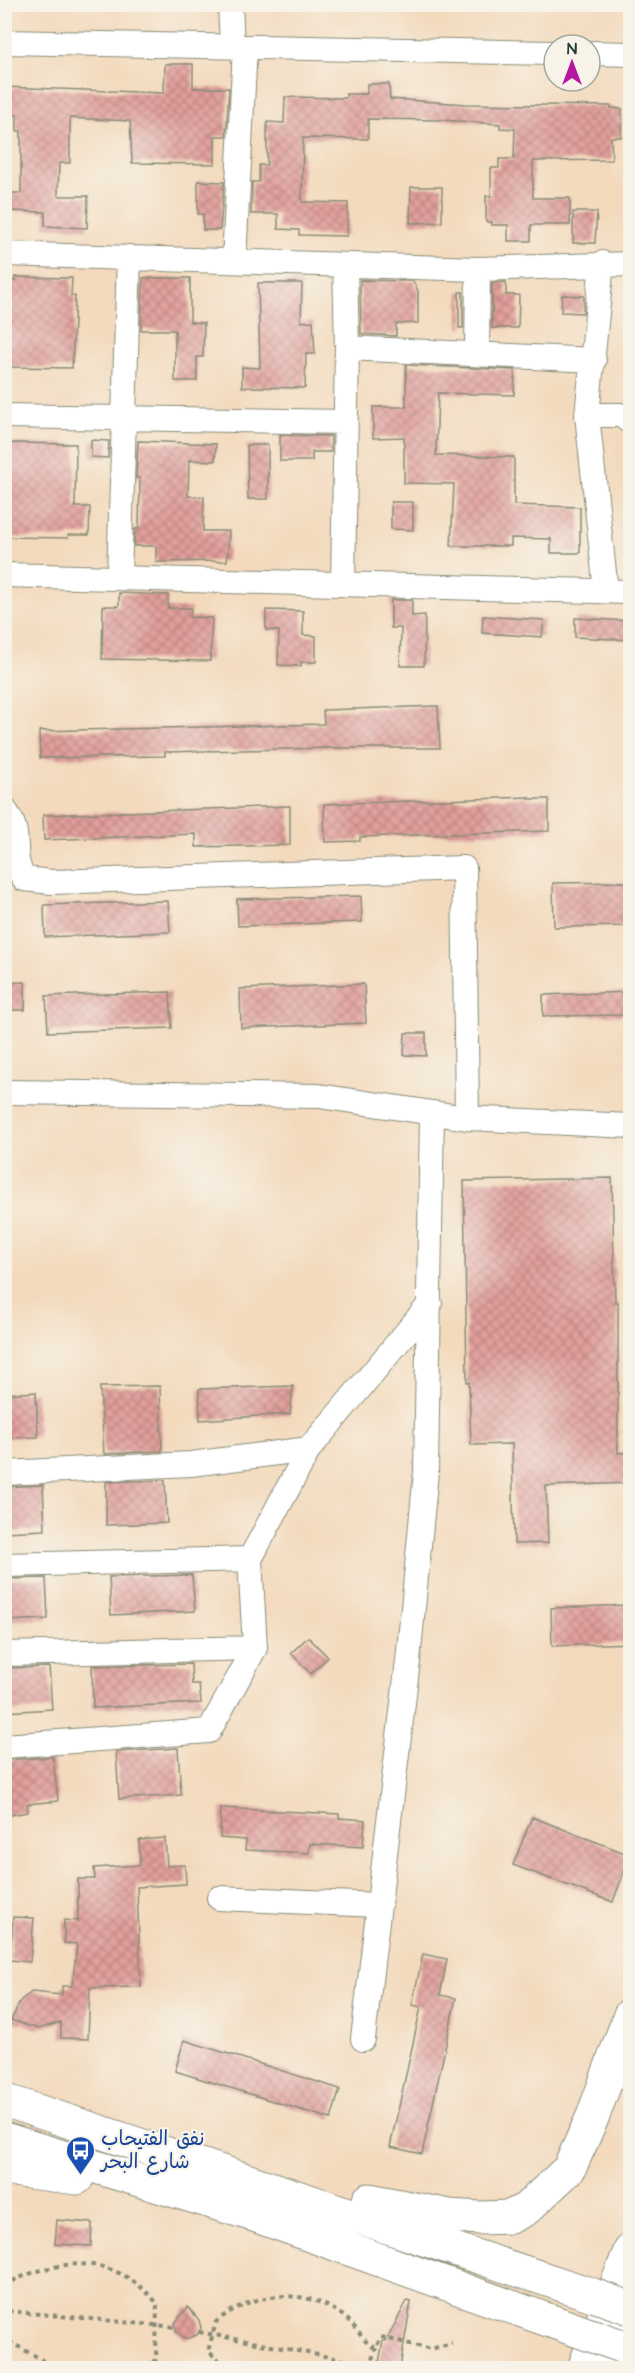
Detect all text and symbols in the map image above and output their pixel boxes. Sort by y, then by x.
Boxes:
north arrow [542,33,602,93]
text: N [567,38,577,60]
place label: نفق الفتيحاب شارع البحر [99,2125,205,2176]
bus stop icon: نفق الفتيحاب شارع البحر [64,2134,96,2176]

